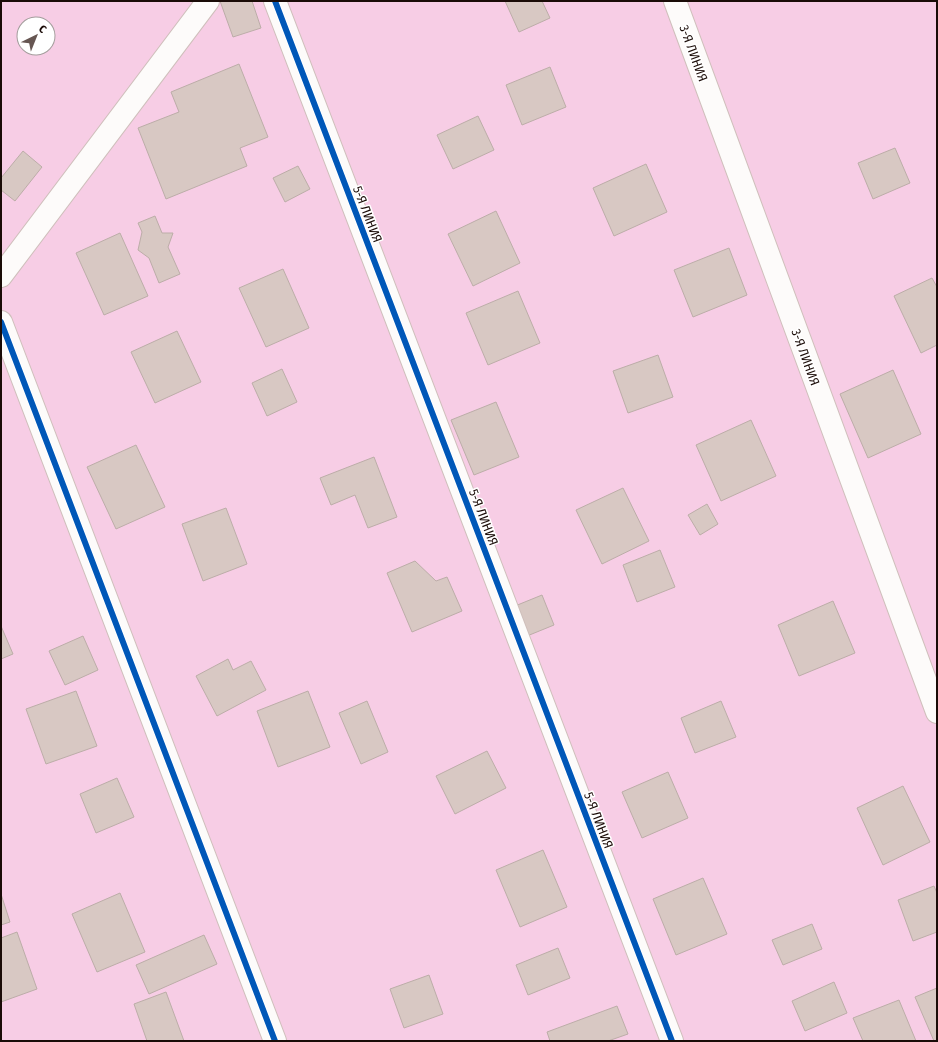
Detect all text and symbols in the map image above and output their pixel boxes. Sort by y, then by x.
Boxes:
north arrow [16,16,56,56]
text: С [36,22,49,36]
street label: 3-Я ЛИНИЯ [676,23,711,84]
street label: 5-Я ЛИНИЯ [350,184,385,245]
street label: 3-Я ЛИНИЯ [788,327,823,388]
street label: 5-Я ЛИНИЯ [466,487,501,548]
street label: 5-Я ЛИНИЯ [581,790,616,851]

